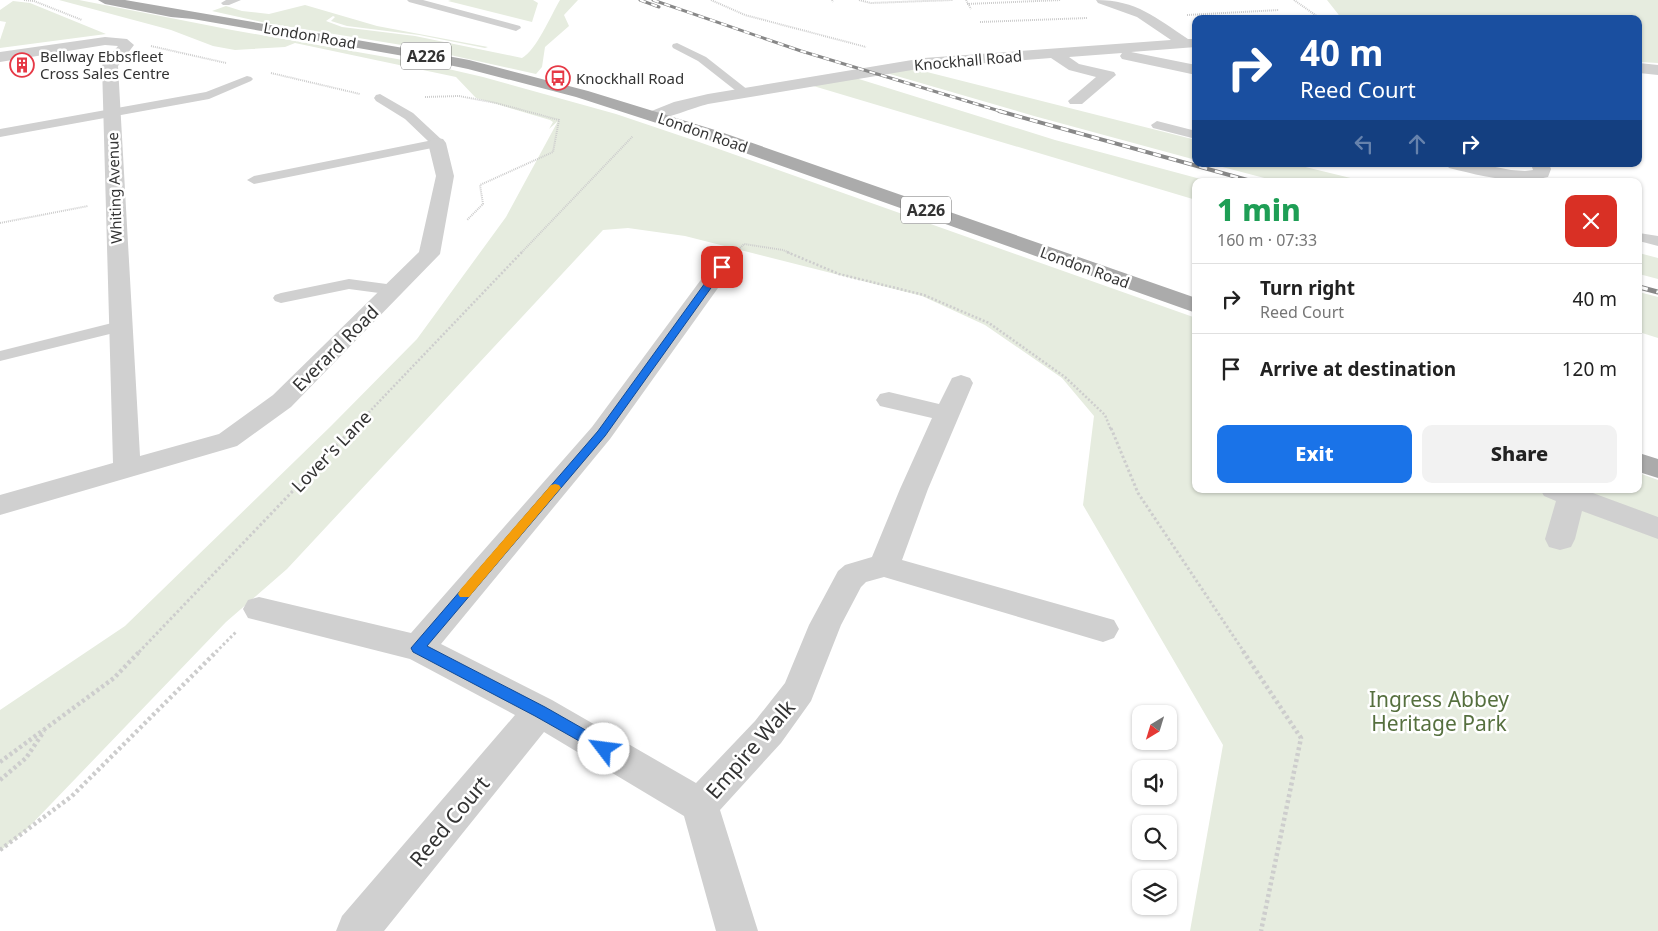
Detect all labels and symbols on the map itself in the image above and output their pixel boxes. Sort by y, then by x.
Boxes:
street label: London Road [262,17,358,53]
road number: A226 [401,42,451,70]
street label: Knockhall Road [913,45,1023,75]
place label: Bellway Ebbsfleet Cross Sales Centre [40,46,170,83]
building icon: Bellway Ebbsfleet Cross Sales Centre [9,52,35,78]
bus stop icon: Knockhall Road [545,65,571,91]
place label: Knockhall Road [576,68,684,88]
street label: London Road [655,107,751,157]
street label: Whiting Avenue [102,132,126,244]
road number: A226 [901,196,951,224]
street label: London Road [1038,242,1132,292]
pin [701,246,743,288]
street label: Everard Road [287,300,383,396]
street label: Lover's Lane [286,405,376,497]
park label: Ingress Abbey Heritage Park [1369,685,1509,737]
street label: Empire Walk [699,693,801,804]
north arrow [1132,705,1178,750]
position arrow [577,722,629,774]
street label: Reed Court [403,769,495,872]

